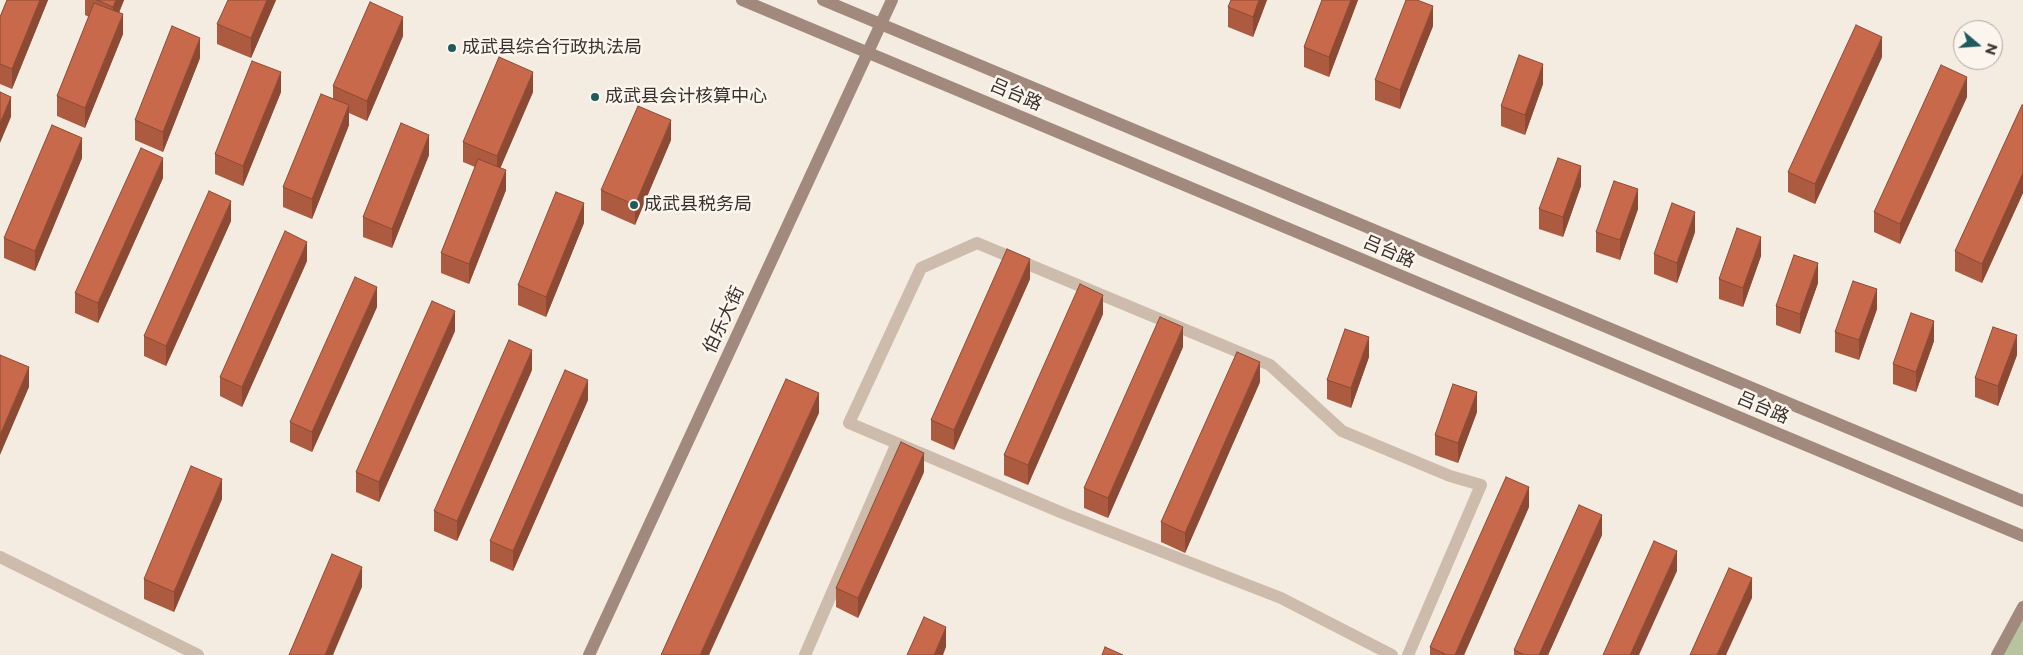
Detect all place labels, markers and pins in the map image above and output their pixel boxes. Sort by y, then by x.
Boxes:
place label: 成武县综合行政执法局 [462,37,642,59]
marker: 成武县综合行政执法局 [446,42,458,54]
place label: 成武县会计核算中心 [605,86,767,108]
marker: 成武县会计核算中心 [589,91,601,103]
place label: 成武县税务局 [644,194,752,216]
marker: 成武县税务局 [628,199,640,211]

